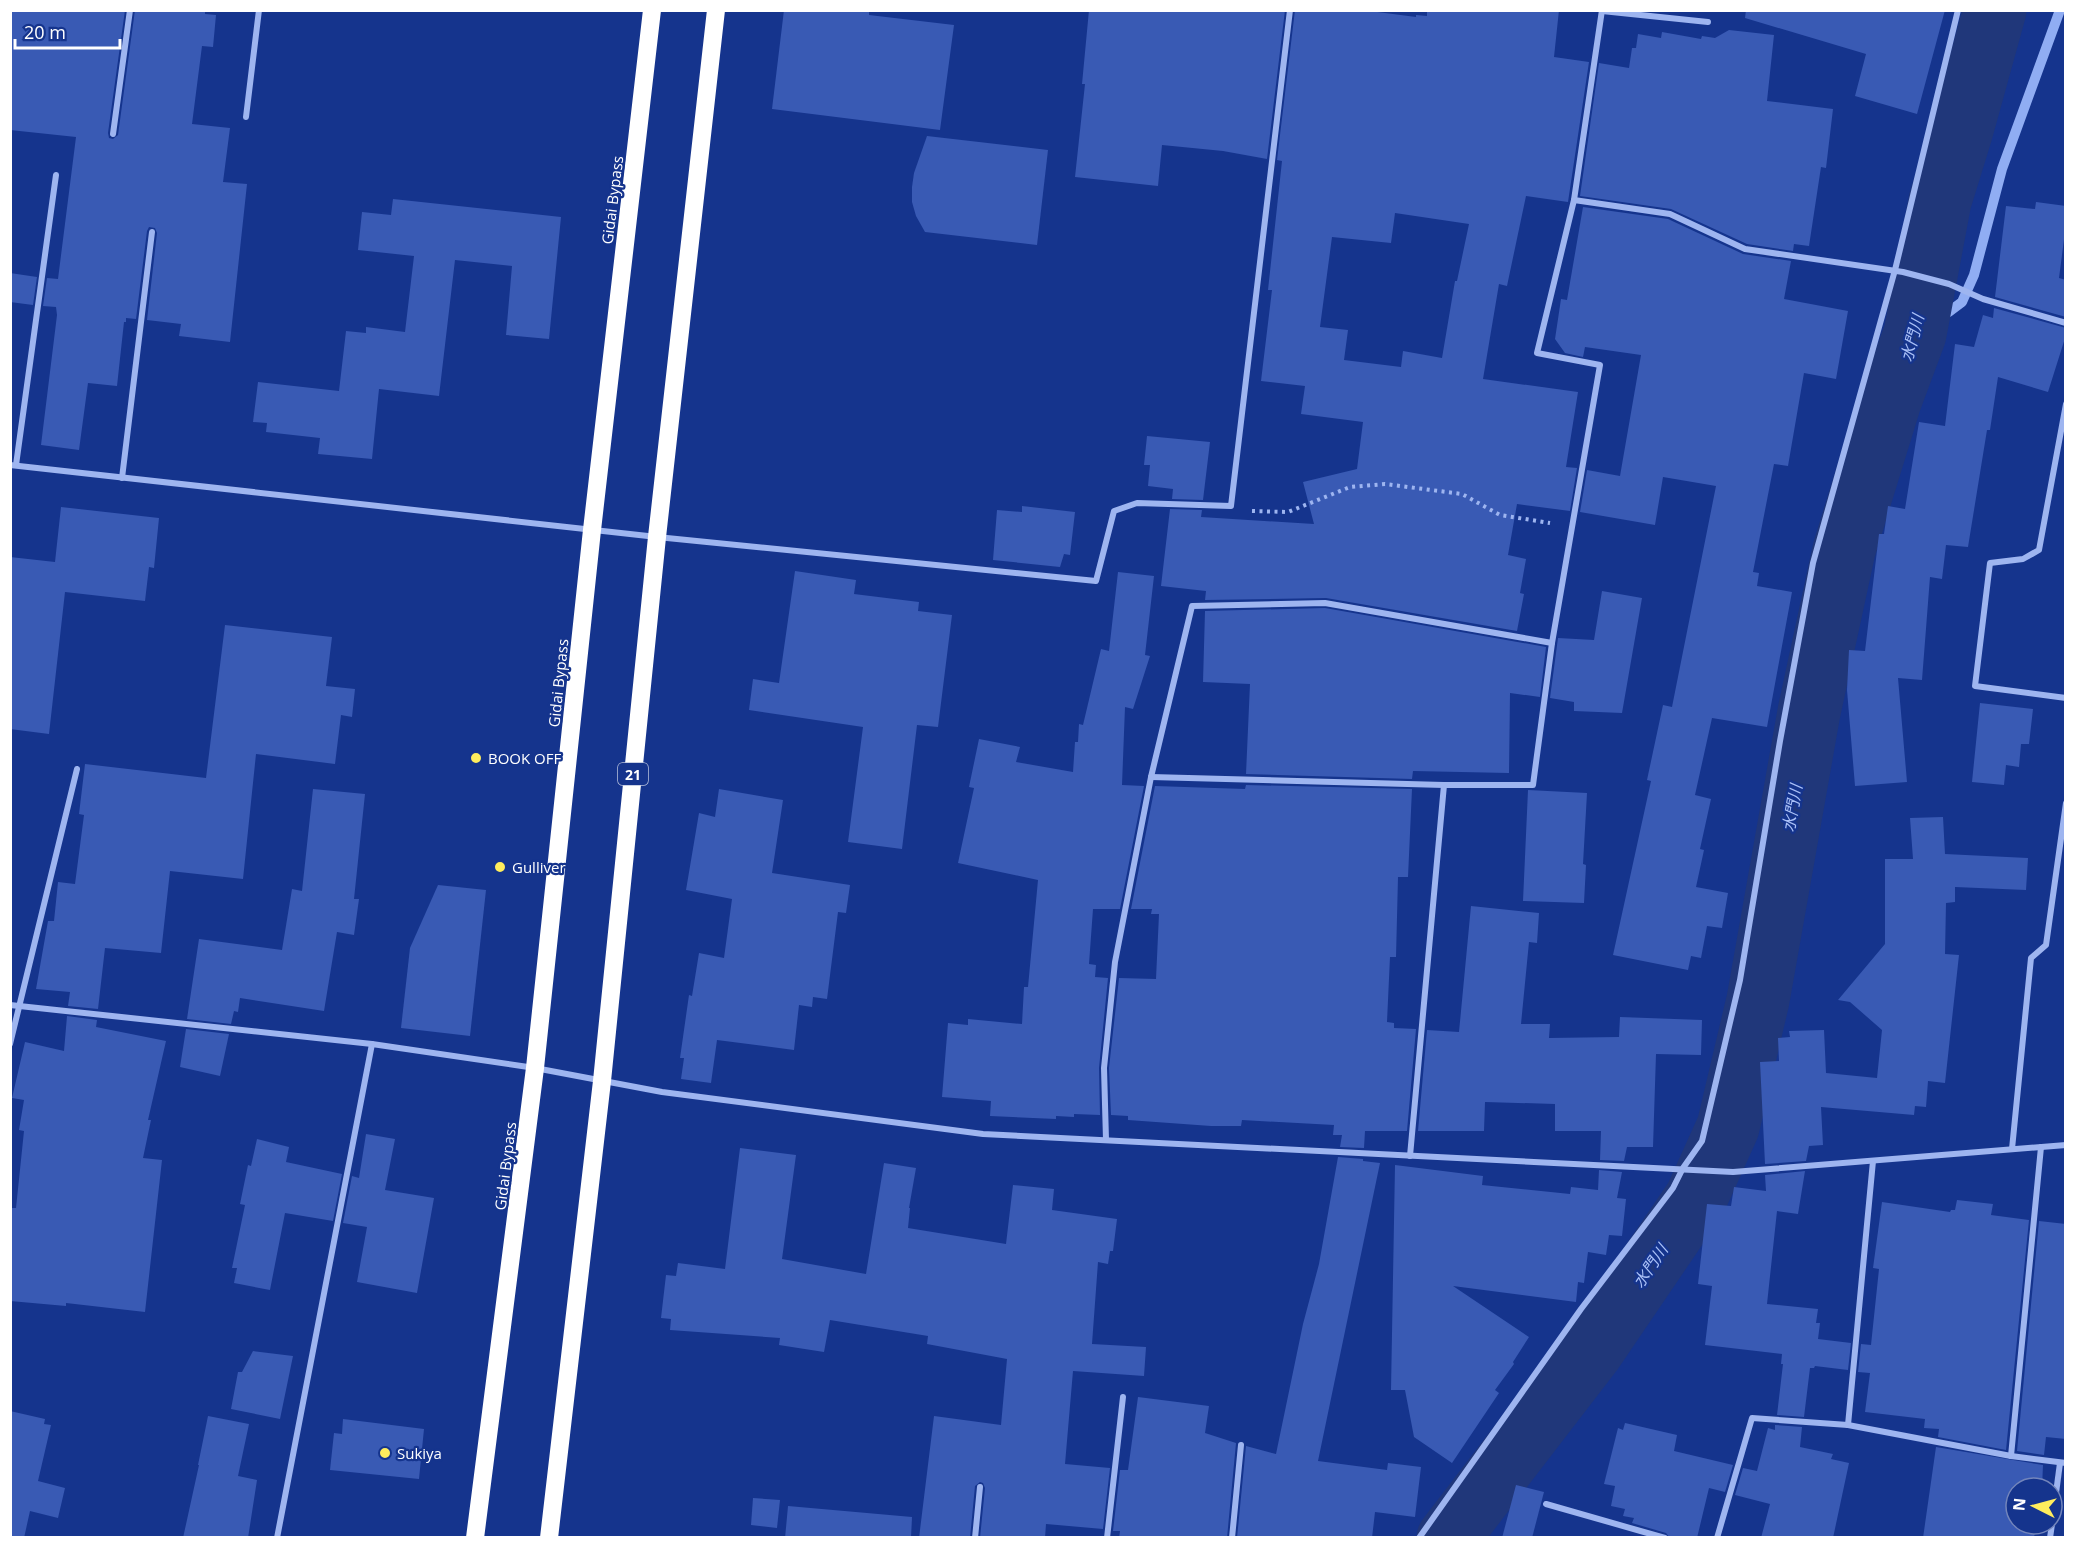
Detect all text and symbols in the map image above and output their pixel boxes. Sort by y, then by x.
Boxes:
scale bar [15,12,120,50]
text: 20 m [24,20,66,44]
street label: Gidai Bypass [597,155,627,245]
water label: 水門川 [1895,310,1929,364]
street label: Gidai Bypass [543,638,573,728]
place label: BOOK OFF [488,748,562,768]
marker: BOOK OFF [469,751,483,765]
road number: 21 [618,763,648,785]
water label: 水門川 [1777,780,1807,834]
place label: Gulliver [512,857,566,877]
marker: Gulliver [493,860,507,874]
street label: Gidai Bypass [490,1121,520,1211]
water label: 水門川 [1627,1238,1674,1292]
place label: Sukiya [397,1443,442,1463]
marker: Sukiya [378,1446,392,1460]
north arrow [2004,1476,2064,1536]
text: N [2007,1497,2031,1512]

